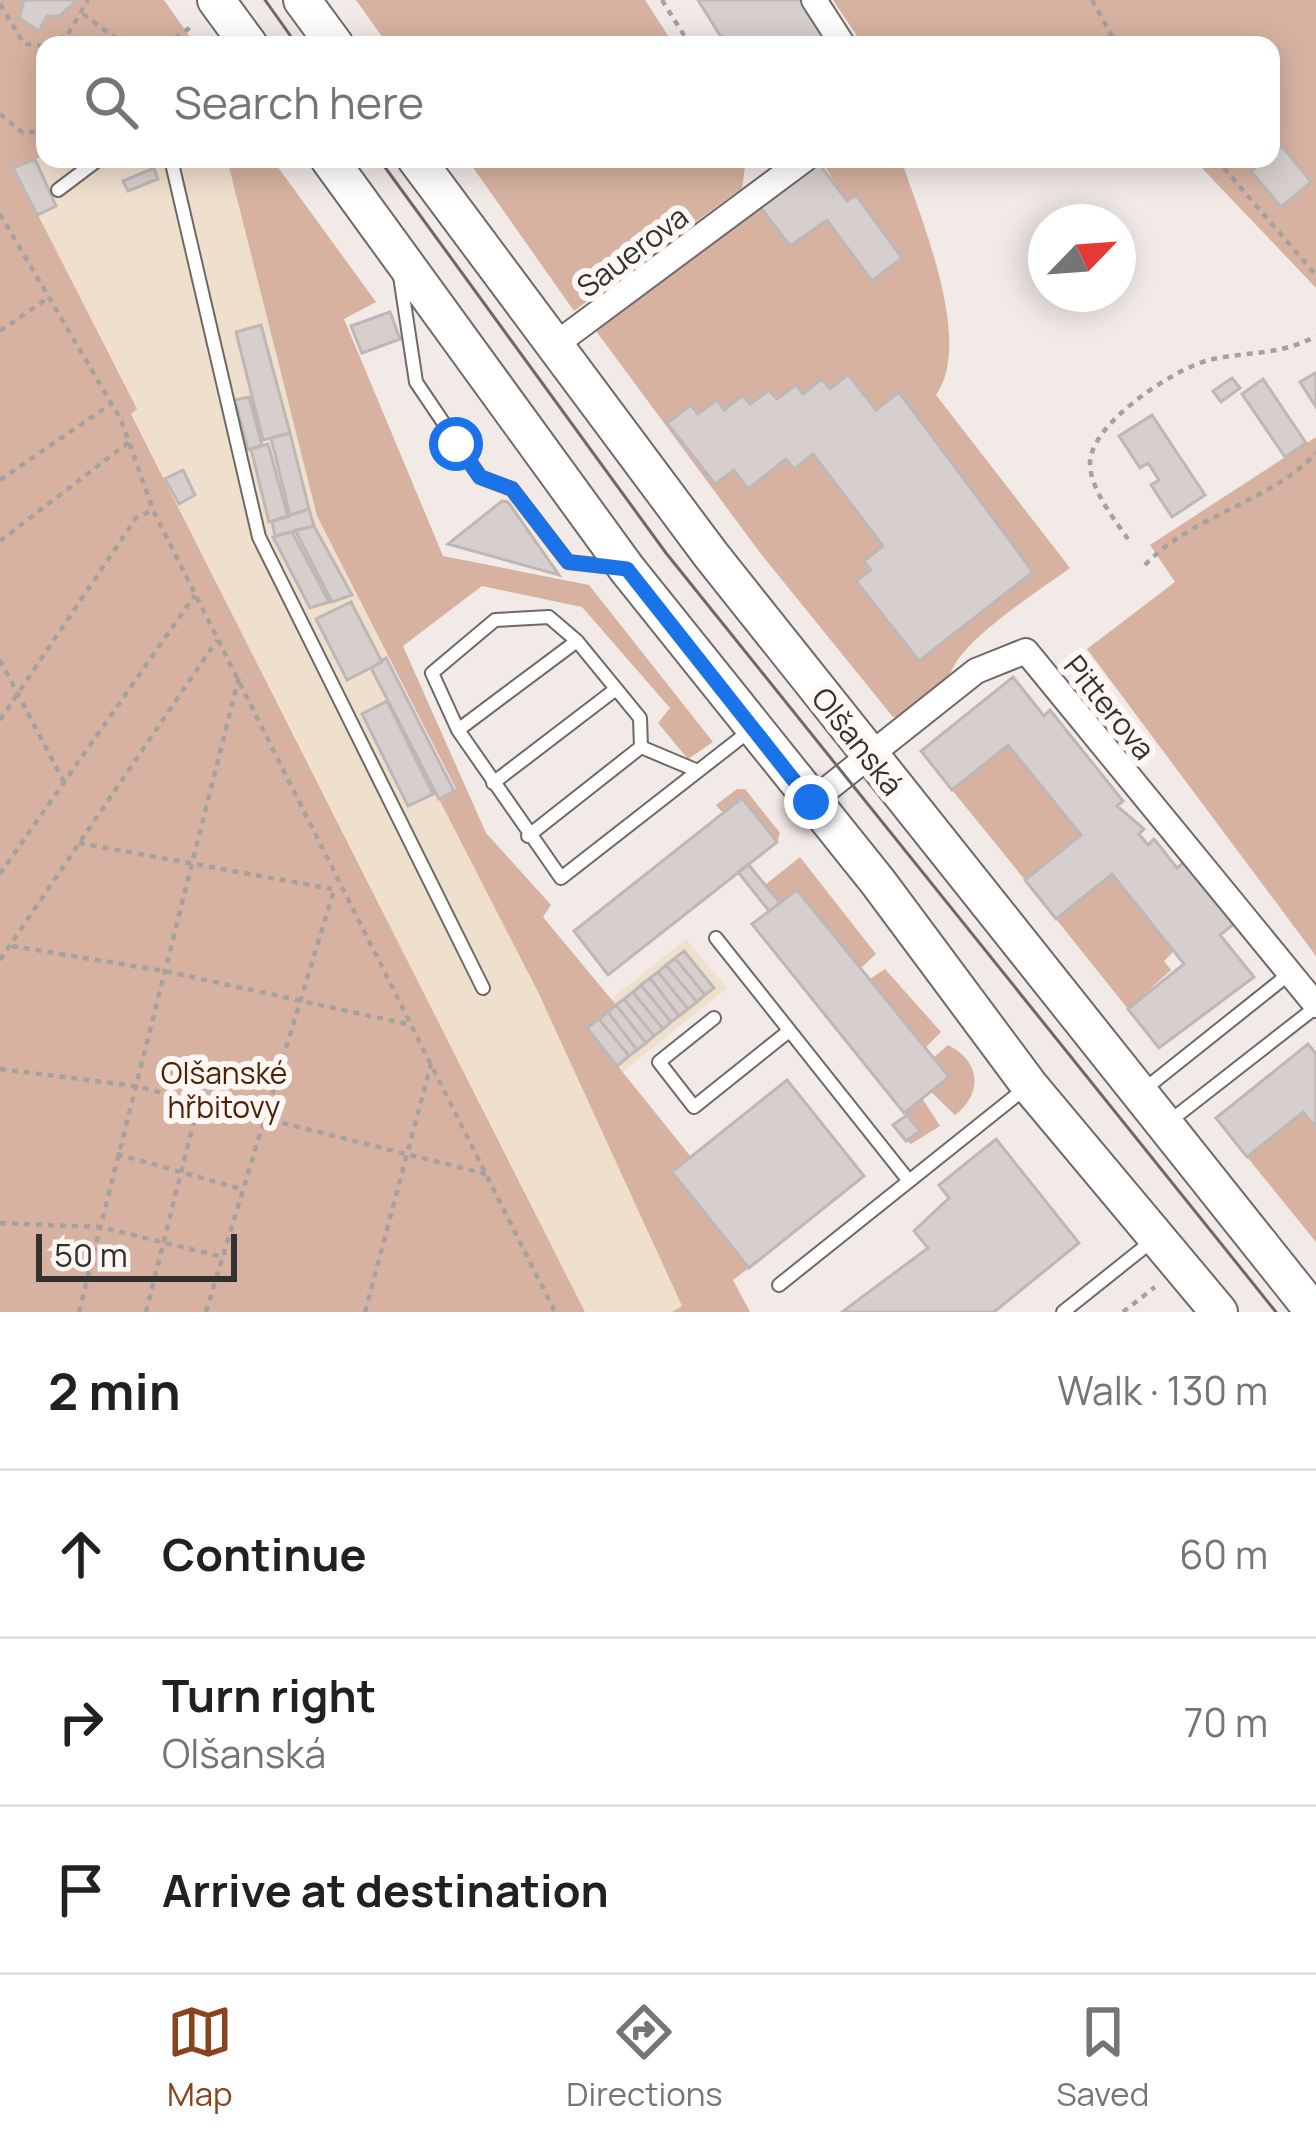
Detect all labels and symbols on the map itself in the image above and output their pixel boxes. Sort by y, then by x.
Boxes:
street label: Sauerova [568,196,696,306]
north arrow [1028,204,1136,312]
route start [429,417,483,471]
street label: Pitterova [1055,646,1165,768]
street label: Olšanská [803,679,913,803]
route end [784,775,838,829]
park label: Olšanské hřbitovy [161,1052,287,1127]
scale bar [36,1228,237,1281]

